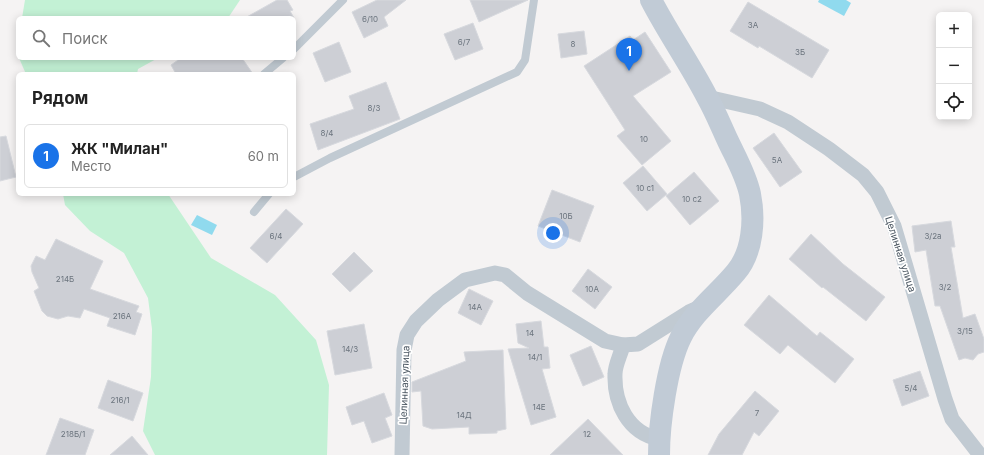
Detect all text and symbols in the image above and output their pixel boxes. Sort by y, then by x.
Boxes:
map controls [936,12,972,120]
button: + [936,12,972,48]
house number: 6/10 [362,14,378,24]
search box [16,16,296,60]
house number: 3А [748,20,759,30]
icon: search [30,27,52,49]
text: Поиск [62,29,108,48]
house number: 6/7 [458,37,471,47]
pin: 1 [616,38,642,71]
house number: 8 [571,39,576,49]
house number: 3Б [795,47,805,57]
button: − [936,48,972,84]
button: locate [936,84,972,120]
text: Рядом [32,88,88,108]
house number: 8/3 [368,103,380,113]
house number: 8/4 [321,128,334,138]
house number: 10 [640,134,648,144]
text: ЖК "Милан" [71,139,168,158]
text: 1 [43,148,49,164]
text: 60 m [248,148,279,164]
house number: 5А [772,155,783,165]
text: Место [71,158,111,174]
house number: 10 с1 [636,183,654,193]
house number: 10 с2 [682,194,702,204]
house number: 10Б [559,211,573,221]
street label: Целинная улица [883,215,919,293]
your location [543,223,563,243]
house number: 6/4 [269,231,283,241]
house number: 3/2а [924,231,942,241]
house number: 214Б [56,274,74,284]
house number: 3/2 [939,282,951,292]
house number: 10А [585,284,599,294]
house number: 14А [468,302,482,312]
house number: 216А [113,311,132,321]
house number: 3/15 [957,326,973,336]
house number: 14 [526,328,534,338]
house number: 14/3 [342,344,358,354]
street label: Целинная улица [397,345,411,425]
house number: 14/1 [528,352,542,362]
house number: 5/4 [905,383,917,393]
house number: 216/1 [110,395,130,405]
house number: 14Е [532,402,546,412]
house number: 7 [755,408,760,418]
house number: 14Д [457,410,472,420]
house number: 218Б/1 [61,429,85,439]
house number: 12 [583,429,591,439]

